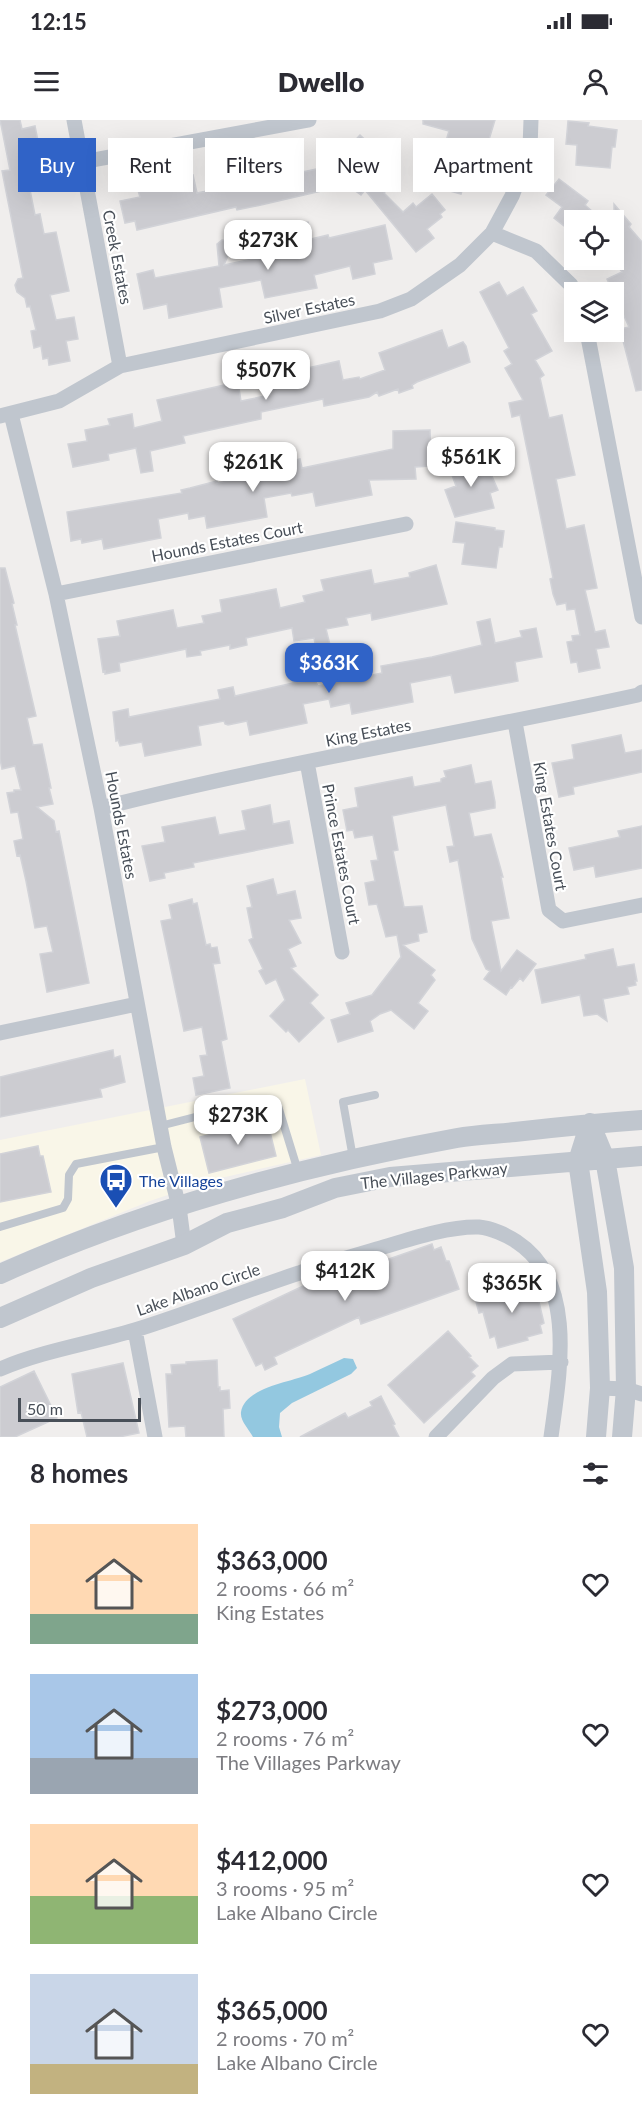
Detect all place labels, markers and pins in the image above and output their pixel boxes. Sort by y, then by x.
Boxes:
pin: $273K [226,220,310,271]
pin: $507K [224,350,308,401]
pin: $561K [429,437,513,488]
pin: $261K [211,442,295,493]
pin: $363K [287,643,371,694]
pin: $273K [196,1095,280,1146]
bus stop icon: The Villages [98,1162,134,1209]
place label: The Villages [139,1171,223,1190]
pin: $412K [303,1251,387,1302]
pin: $365K [470,1263,554,1314]

